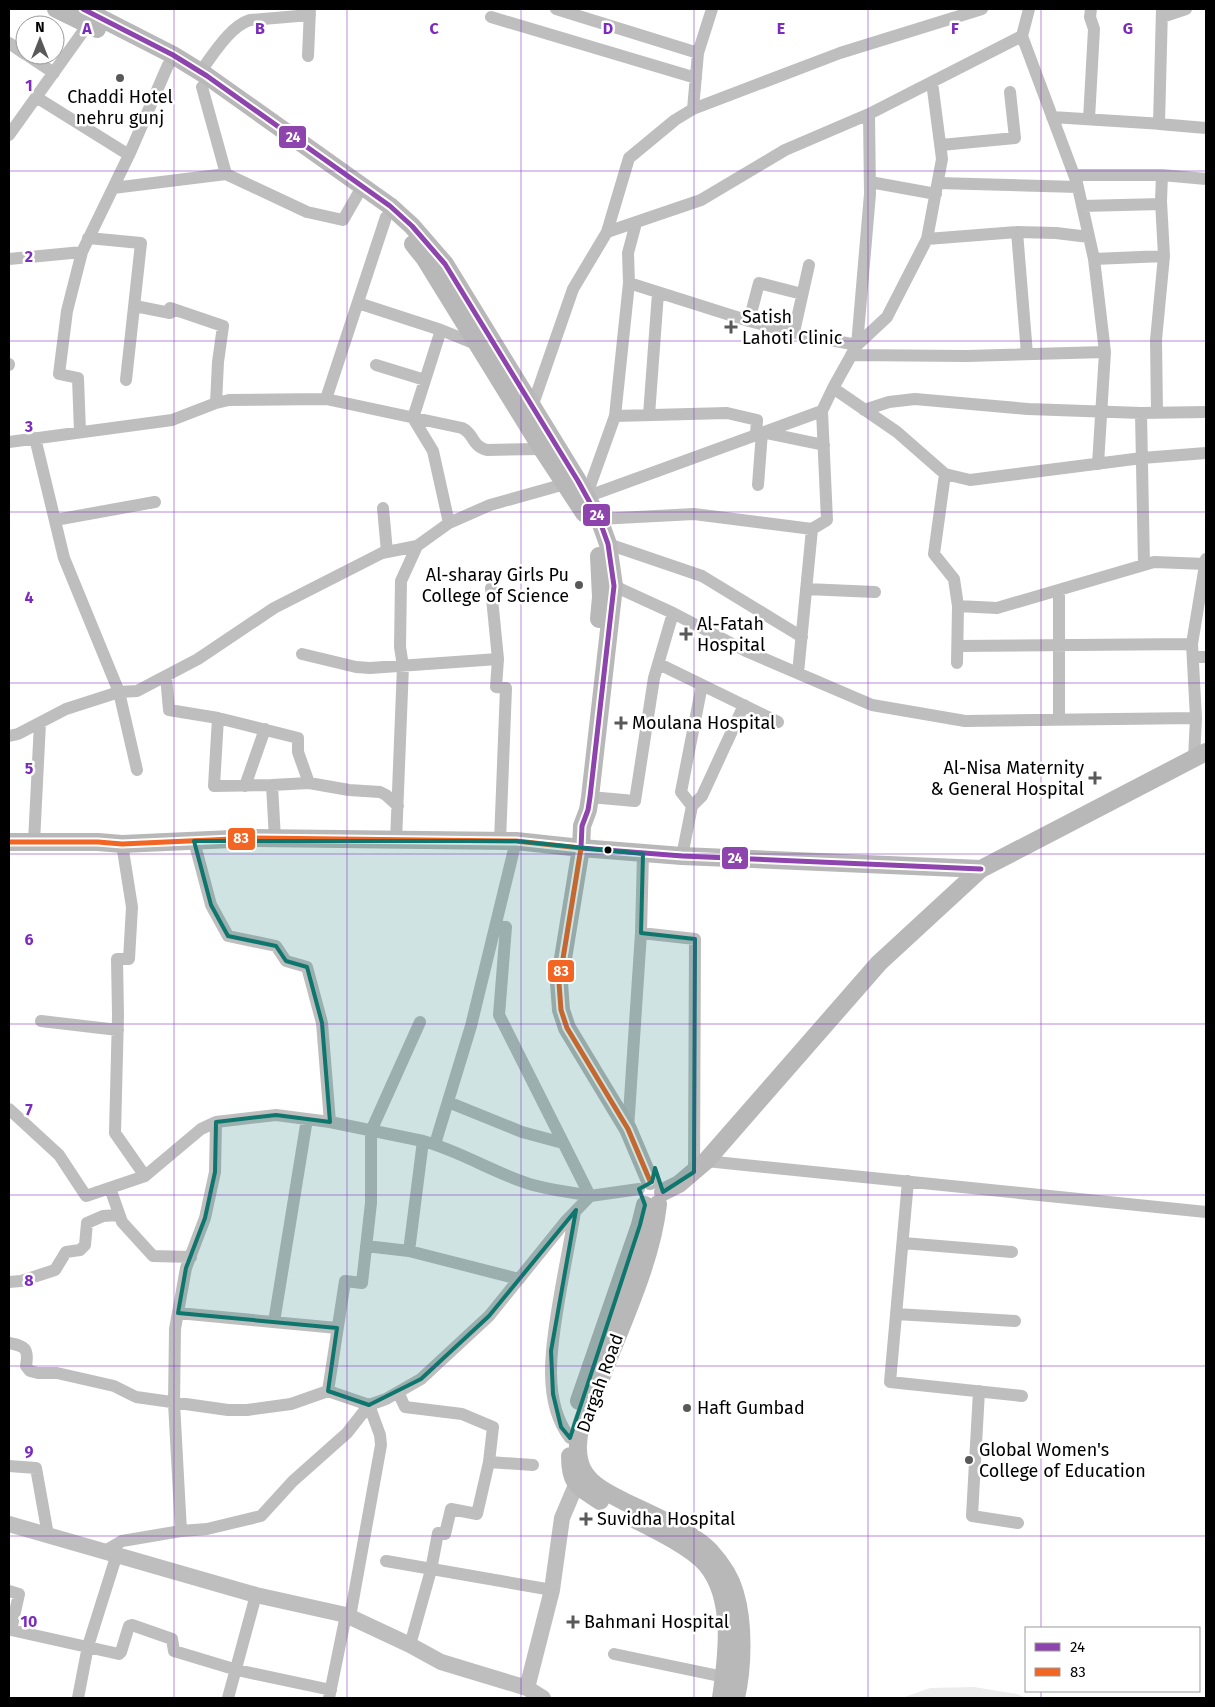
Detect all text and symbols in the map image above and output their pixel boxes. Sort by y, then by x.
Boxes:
north arrow [15,15,65,65]
text: N [35,19,45,36]
text: A [81,19,92,38]
text: B [255,19,265,38]
text: C [429,19,439,38]
text: D [603,19,613,38]
text: E [777,19,785,38]
text: F [951,19,959,38]
text: G [1123,19,1133,38]
marker: Chaddi Hotel nehru gunj [114,72,126,84]
text: 1 [25,76,33,95]
place label: Chaddi Hotel nehru gunj [67,86,173,129]
line badge: 24 [278,125,307,149]
text: 24 [286,129,300,146]
text: 2 [25,247,33,266]
place label: Satish Lahoti Clinic [742,306,843,349]
marker: Satish Lahoti Clinic [724,320,738,334]
text: 3 [24,417,33,436]
line badge: 24 [582,503,611,527]
text: 24 [590,507,604,524]
place label: Al-sharay Girls Pu College of Science [422,564,569,607]
marker: Al-sharay Girls Pu College of Science [573,579,585,591]
text: 4 [24,588,34,607]
place label: Al-Fatah Hospital [697,613,765,656]
marker: Al-Fatah Hospital [679,627,693,641]
place label: Moulana Hospital [632,712,775,734]
marker: Moulana Hospital [614,716,628,730]
place label: Al-Nisa Maternity & General Hospital [930,757,1084,800]
text: 5 [25,759,34,778]
marker: Al-Nisa Maternity & General Hospital [1088,771,1102,785]
line badge: 83 [227,827,256,851]
text: 83 [233,830,249,847]
unlabelled marker [603,845,613,855]
line badge: 24 [721,846,749,870]
text: 24 [728,850,742,867]
text: 6 [24,930,34,949]
line badge: 83 [547,959,575,983]
text: 83 [553,963,569,980]
text: 7 [25,1100,33,1119]
text: 8 [24,1271,34,1290]
street label: Dargah Road [572,1331,628,1435]
place label: Haft Gumbad [697,1397,805,1419]
marker: Haft Gumbad [681,1402,693,1414]
place label: Global Women's College of Education [979,1439,1146,1482]
text: 9 [25,1442,34,1461]
marker: Global Women's College of Education [963,1454,975,1466]
place label: Suvidha Hospital [597,1508,735,1530]
marker: Suvidha Hospital [579,1512,593,1526]
place label: Bahmani Hospital [584,1611,729,1633]
text: 10 [21,1612,37,1631]
marker: Bahmani Hospital [566,1615,580,1629]
legend [1025,1627,1200,1692]
text: 24 [1070,1638,1085,1656]
text: 83 [1070,1663,1086,1681]

